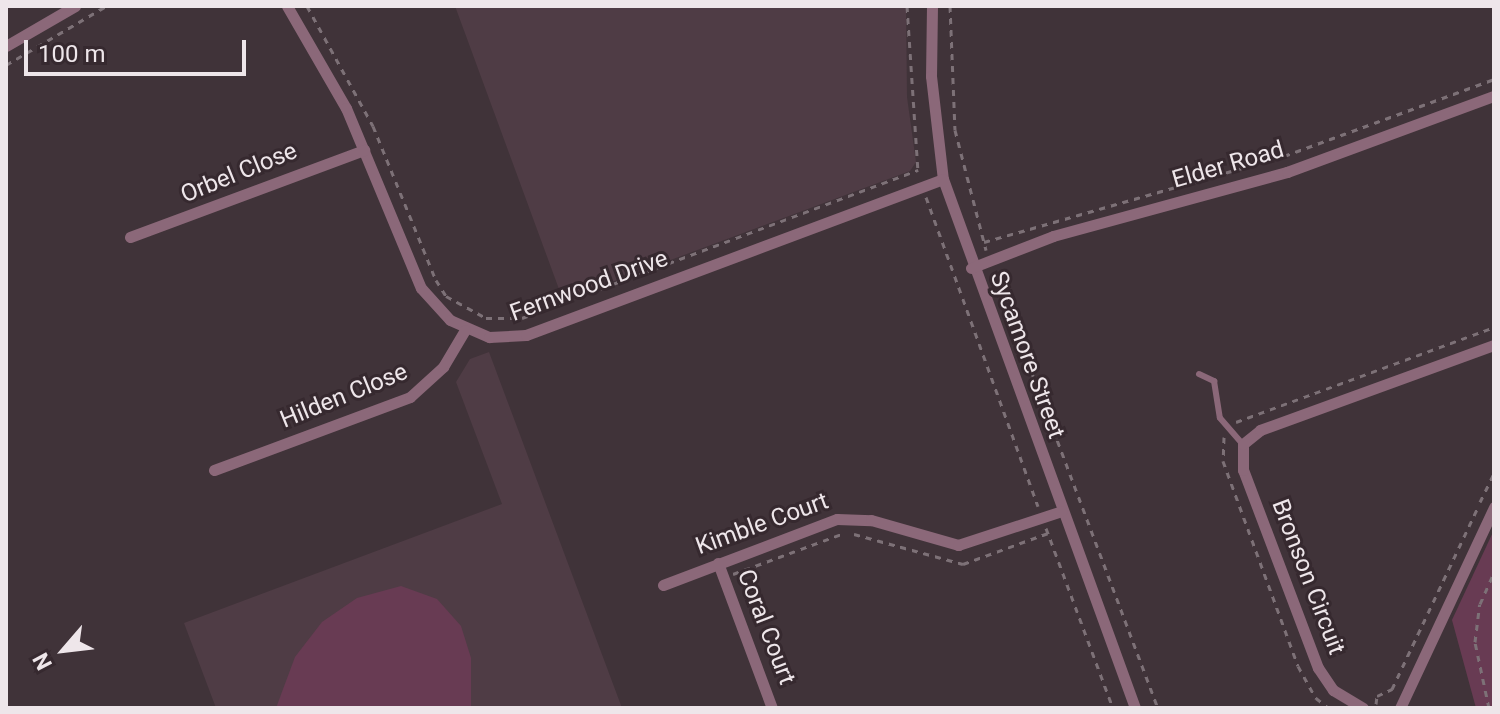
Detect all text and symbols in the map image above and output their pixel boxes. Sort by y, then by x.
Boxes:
scale bar [28,24,250,74]
text: 100 m [38,40,105,68]
street label: Elder Road [1169,135,1287,195]
street label: Orbel Close [177,137,301,209]
street label: Fernwood Drive [506,244,672,328]
street label: Sycamore Street [983,268,1071,442]
street label: Hilden Close [276,357,412,435]
street label: Kimble Court [692,487,832,561]
street label: Bronson Circuit [1265,495,1351,659]
street label: Coral Court [731,565,801,689]
north arrow [24,610,104,690]
text: N [28,649,57,674]

